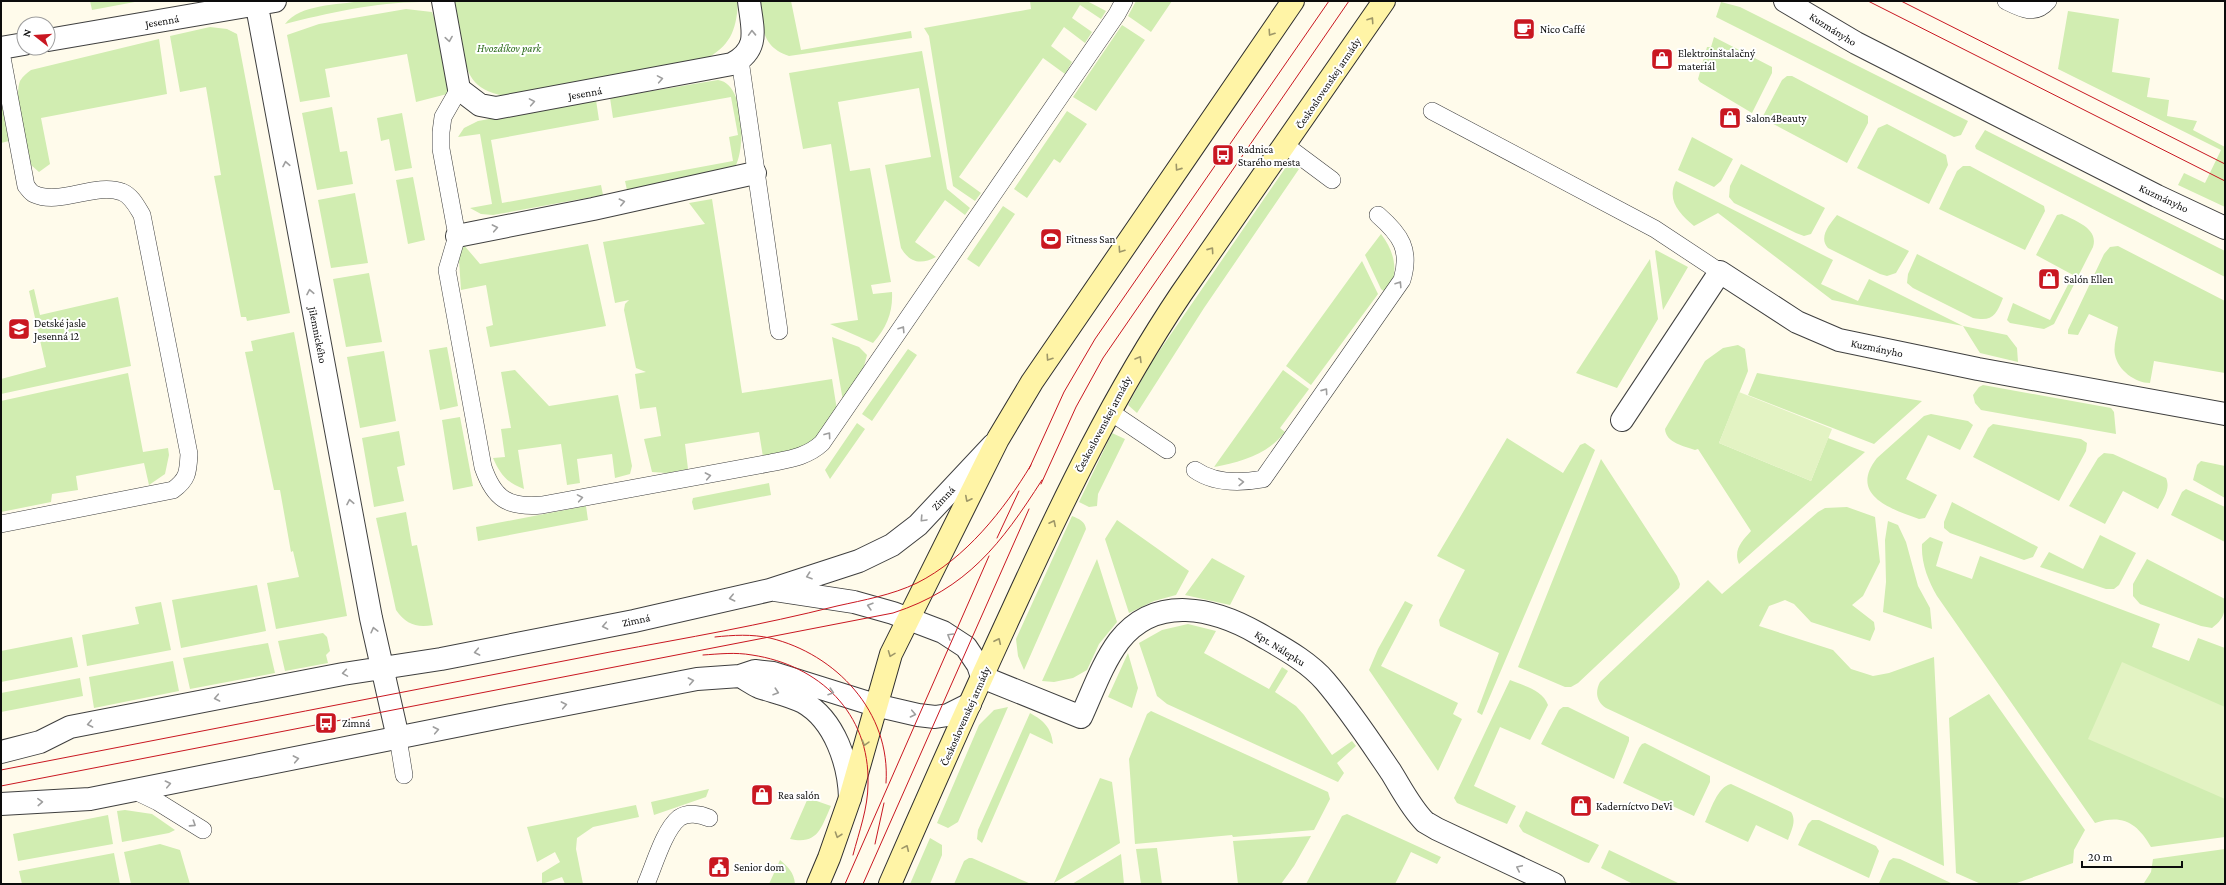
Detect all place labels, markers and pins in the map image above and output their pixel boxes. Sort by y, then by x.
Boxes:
cafe icon: Nico Caffé [1511,16,1537,42]
place label: Nico Caffé [1540,23,1585,35]
shop icon: Elektroinštalačný materiál [1649,46,1675,72]
place label: Elektroinštalačný materiál [1678,47,1756,72]
shop icon: Salon4Beauty [1717,105,1743,131]
place label: Salon4Beauty [1746,112,1807,125]
bus stop icon: Radnica Starého mesta [1210,142,1236,168]
place label: Radnica Starého mesta [1238,143,1300,168]
sports icon: Fitness San [1038,226,1064,252]
place label: Fitness San [1066,233,1116,245]
shop icon: Salón Ellen [2036,266,2062,292]
place label: Salón Ellen [2064,273,2113,285]
school or university icon: Detské jasle Jesenná 12 [6,316,32,342]
place label: Detské jasle Jesenná 12 [33,317,86,343]
bus stop icon: Zimná [313,710,339,736]
place label: Zimná [342,717,370,729]
shop icon: Rea salón [749,782,775,808]
place label: Rea salón [778,789,820,801]
shop icon: Kaderníctvo DeVi [1568,793,1594,819]
place label: Kaderníctvo DeVi [1596,800,1673,812]
public building icon: Senior dom [706,854,732,880]
place label: Senior dom [734,861,784,873]

